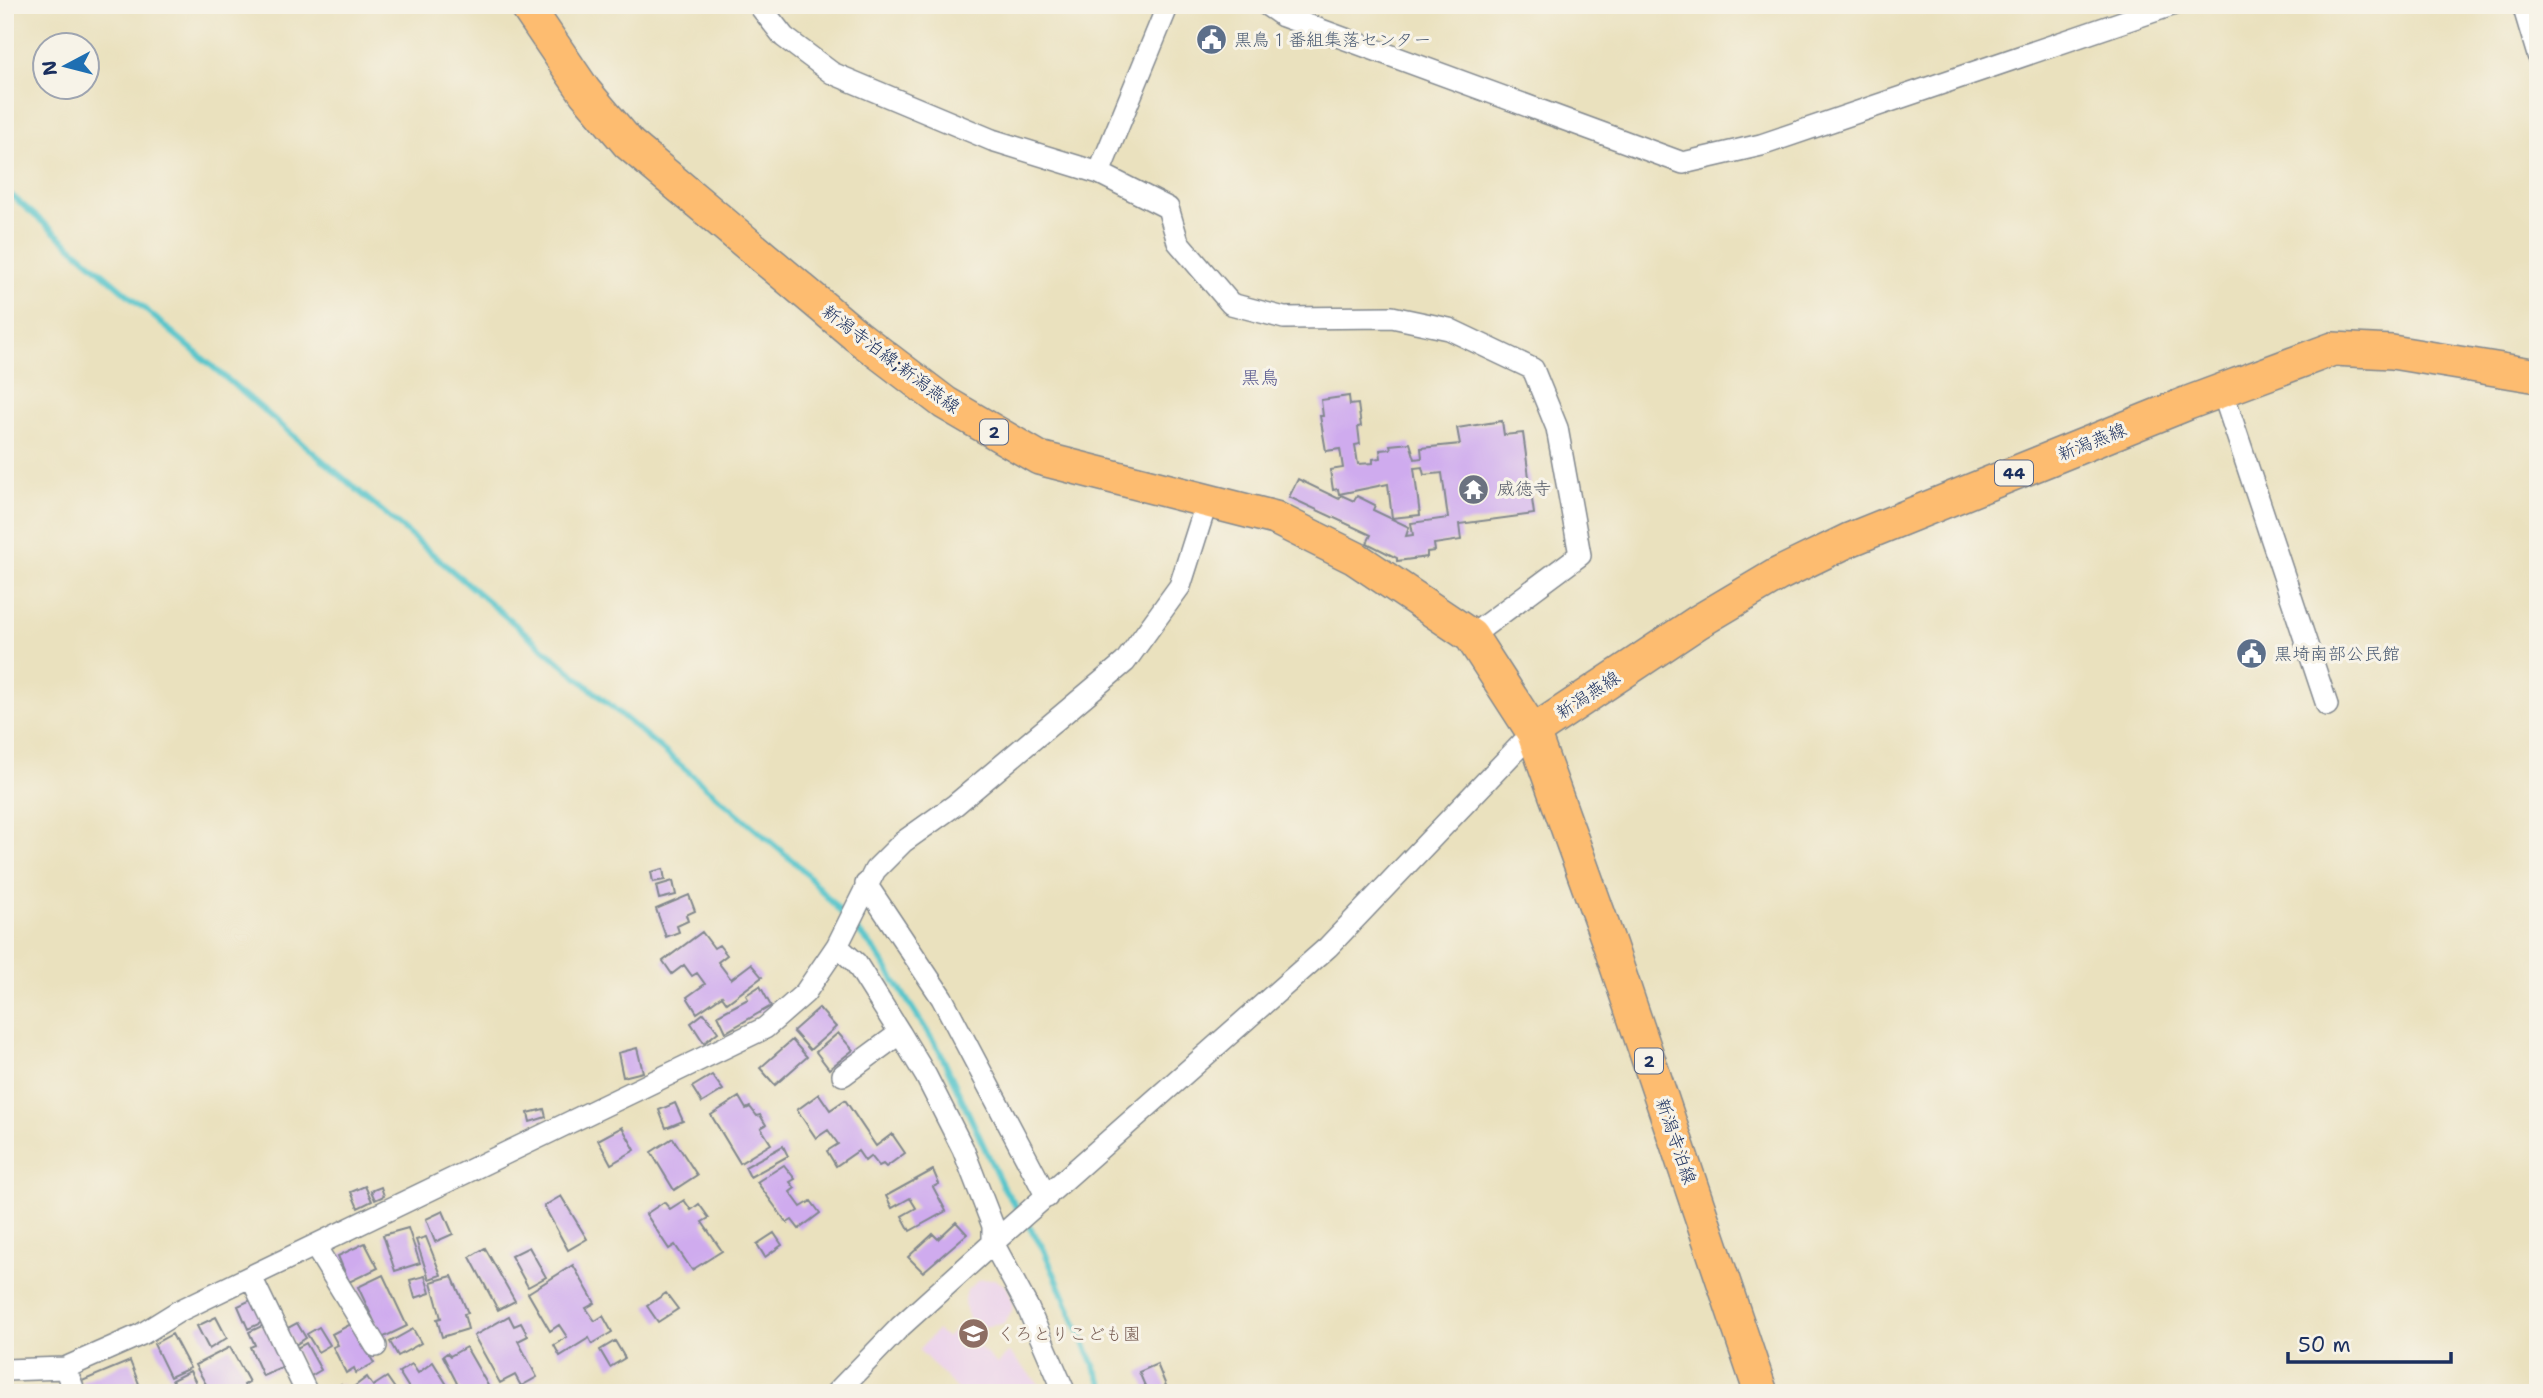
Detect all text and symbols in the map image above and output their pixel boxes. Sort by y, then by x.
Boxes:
public building icon: 黒鳥１番組集落センター [1194,23,1228,57]
place label: 黒鳥１番組集落センター [1234,28,1431,52]
north arrow [32,32,102,102]
text: N [36,59,63,77]
street label: 新潟寺泊線;新潟燕線 [817,299,965,419]
district label: 黒鳥 [1241,365,1279,390]
street label: 新潟燕線 [2054,417,2130,467]
road number: 2 [980,420,1008,444]
road number: 44 [1995,460,2033,486]
temple icon: 威徳寺 [1457,472,1491,506]
place label: 威徳寺 [1497,477,1551,501]
public building icon: 黒埼南部公民館 [2234,637,2268,671]
place label: 黒埼南部公民館 [2274,642,2400,666]
street label: 新潟燕線 [1551,665,1625,725]
road number: 2 [1635,1049,1663,1074]
street label: 新潟寺泊線 [1650,1095,1702,1187]
school or university icon: くろとりこども園 [957,1317,991,1351]
scale bar [2288,1321,2450,1365]
place label: くろとりこども園 [997,1322,1141,1346]
text: 50 m [2298,1331,2351,1359]

